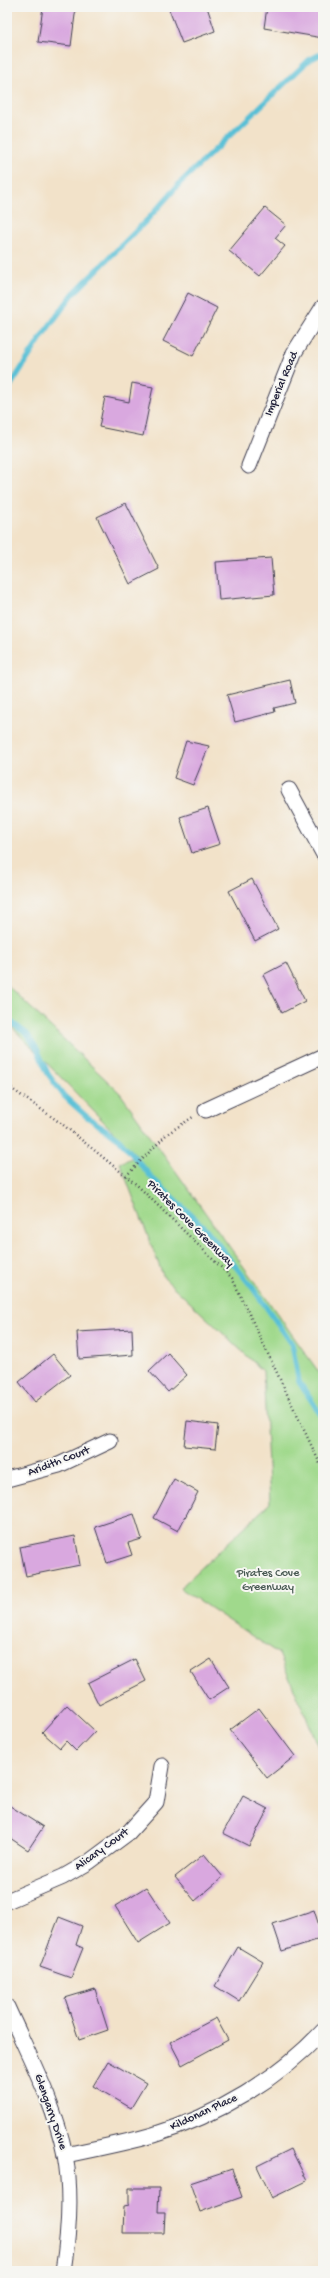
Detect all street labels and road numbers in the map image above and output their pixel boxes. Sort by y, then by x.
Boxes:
street label: Imperial Road [262,349,302,418]
street label: Pirates Cove Greenway [143,1177,236,1270]
street label: Aridith Court [26,1443,93,1480]
street label: Alicary Court [72,1825,133,1874]
street label: Glengarry Drive [31,2072,70,2152]
street label: Kildonan Place [168,2091,240,2135]

